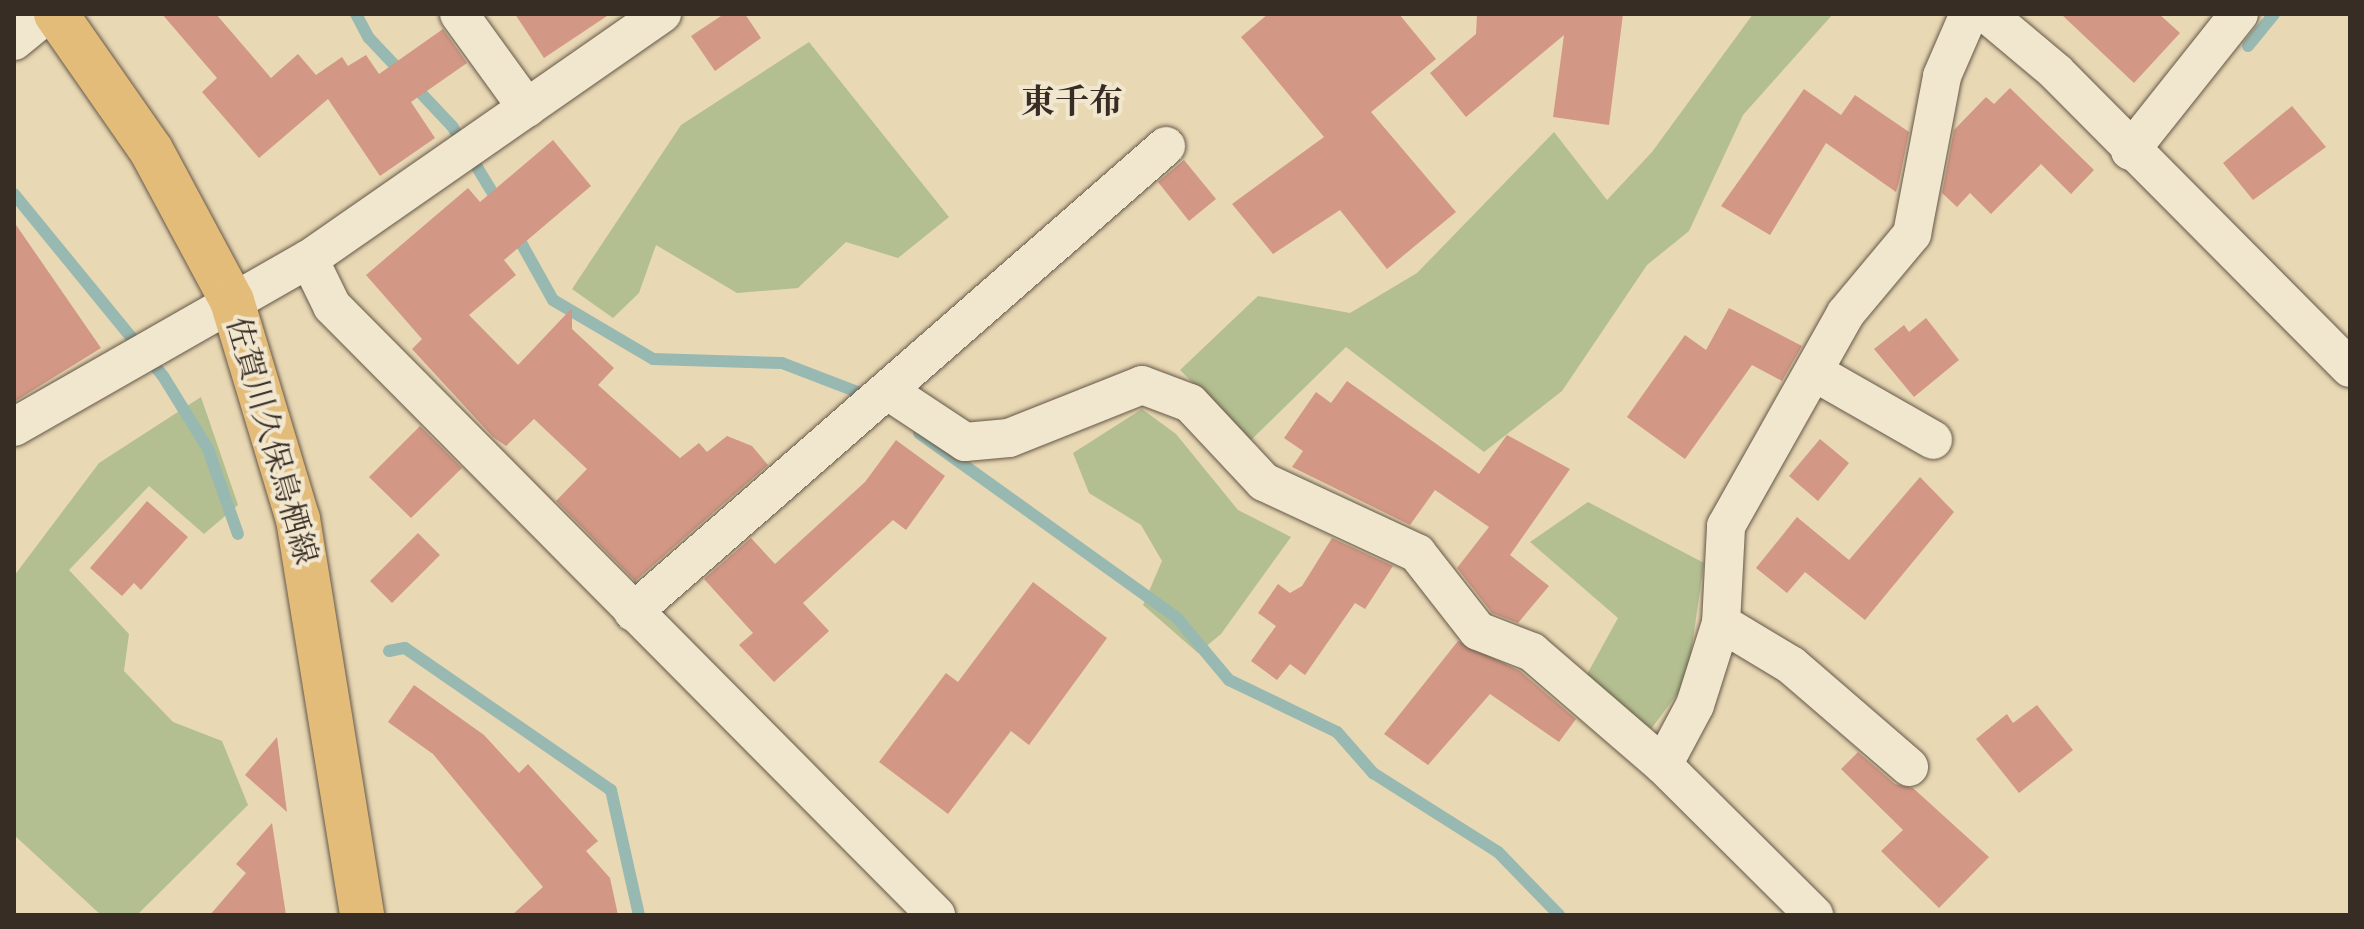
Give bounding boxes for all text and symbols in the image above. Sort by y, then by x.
district label: 東千布 [1021,84,1123,124]
street label: 佐賀川久保鳥栖線 [217,313,325,569]

